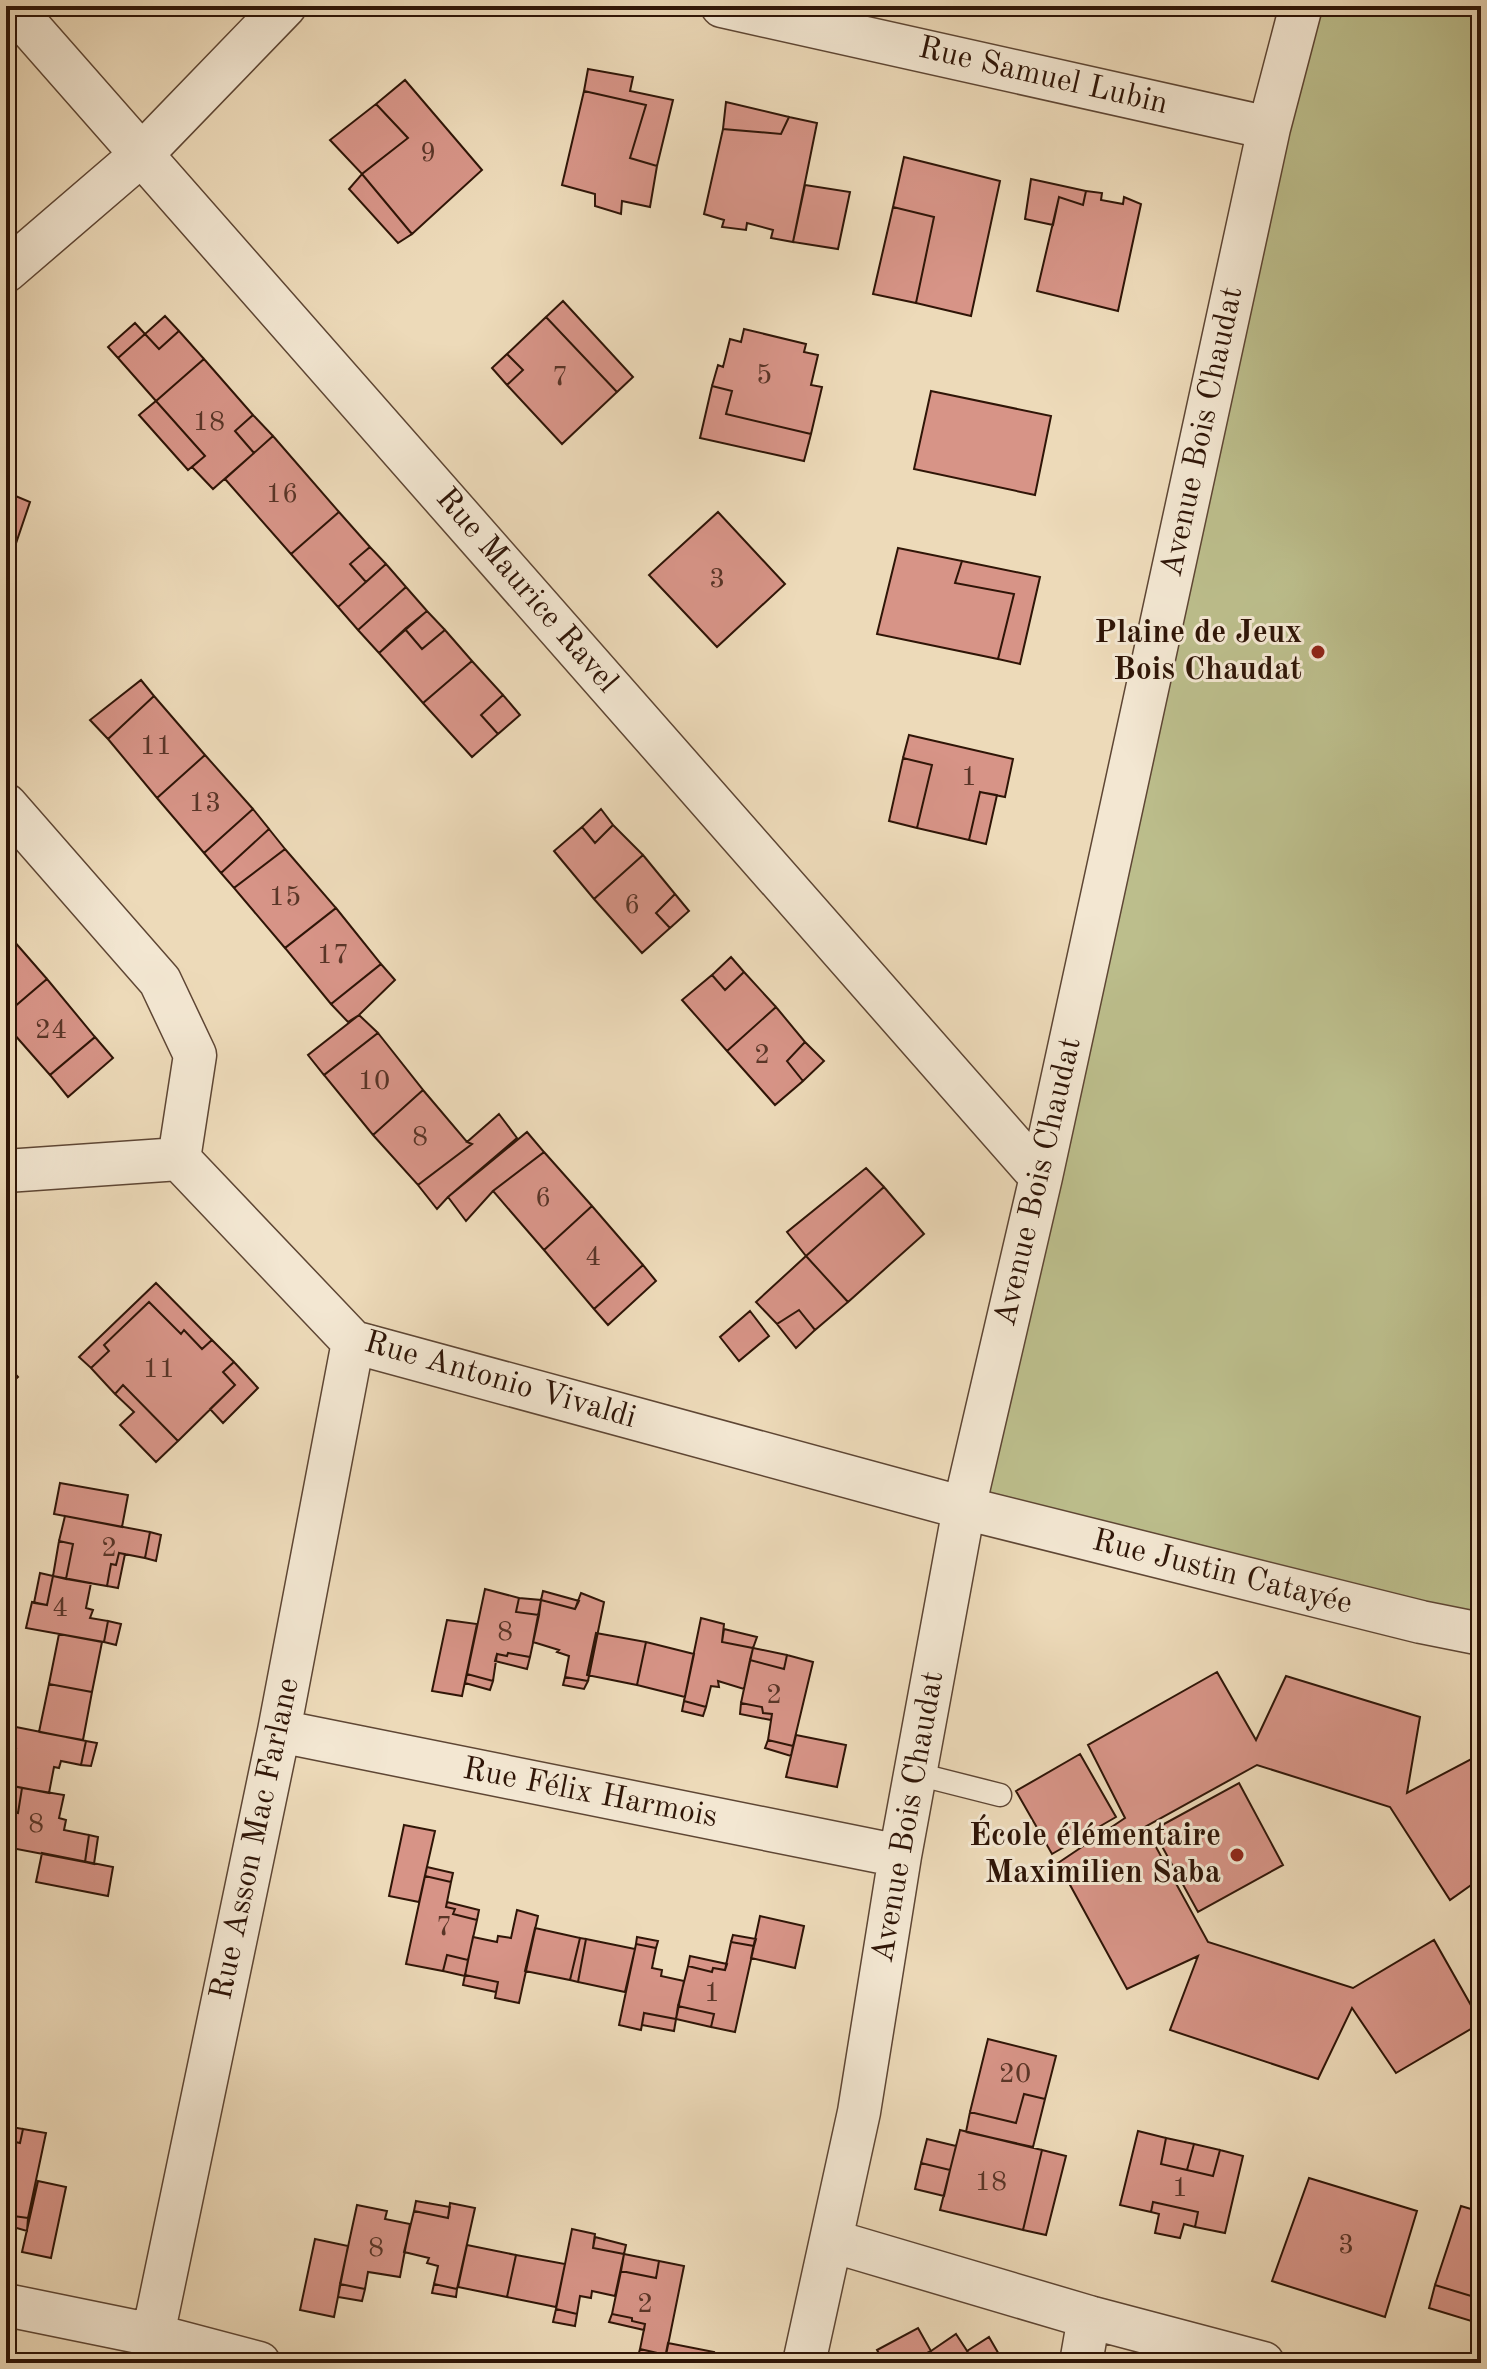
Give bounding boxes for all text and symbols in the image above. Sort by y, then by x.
street label: Rue Samuel Lubin [915,33,1171,121]
house number: 9 [420,140,436,168]
street label: Avenue Bois Chaudat [1157,284,1249,580]
house number: 5 [756,362,772,390]
house number: 7 [552,364,568,392]
house number: 18 [193,409,225,437]
house number: 16 [266,481,298,509]
street label: Rue Maurice Ravel [429,483,623,699]
house number: 3 [709,566,725,594]
place label: Plaine de Jeux Bois Chaudat [1094,618,1302,687]
marker: Plaine de Jeux Bois Chaudat [1309,643,1327,661]
house number: 11 [140,733,172,761]
house number: 1 [961,764,977,792]
house number: 13 [189,790,221,818]
house number: 15 [269,884,301,912]
house number: 6 [624,892,640,920]
house number: 17 [317,942,349,970]
house number: 24 [35,1017,67,1045]
street label: Avenue Bois Chaudat [990,1034,1088,1330]
house number: 2 [754,1042,770,1070]
house number: 10 [358,1068,390,1096]
house number: 8 [412,1124,428,1152]
house number: 6 [535,1185,551,1213]
house number: 4 [585,1244,601,1272]
street label: Rue Antonio Vivaldi [361,1327,639,1435]
house number: 11 [143,1356,175,1384]
street label: Rue Justin Catayée [1089,1525,1355,1621]
house number: 2 [101,1535,117,1563]
house number: 4 [52,1595,68,1623]
house number: 8 [497,1619,513,1647]
street label: Avenue Bois Chaudat [868,1669,950,1965]
street label: Rue Asson Mac Farlane [206,1675,306,2003]
house number: 2 [766,1682,782,1710]
street label: Rue Félix Harmois [460,1754,720,1834]
house number: 8 [28,1811,44,1839]
place label: École élémentaire Maximilien Saba [969,1814,1221,1890]
marker: École élémentaire Maximilien Saba [1228,1846,1246,1864]
house number: 7 [436,1914,452,1942]
house number: 1 [704,1980,720,2008]
house number: 20 [999,2061,1031,2089]
house number: 18 [975,2169,1007,2197]
house number: 1 [1172,2175,1188,2203]
house number: 3 [1338,2232,1354,2260]
house number: 8 [368,2235,384,2263]
house number: 2 [637,2291,653,2319]

